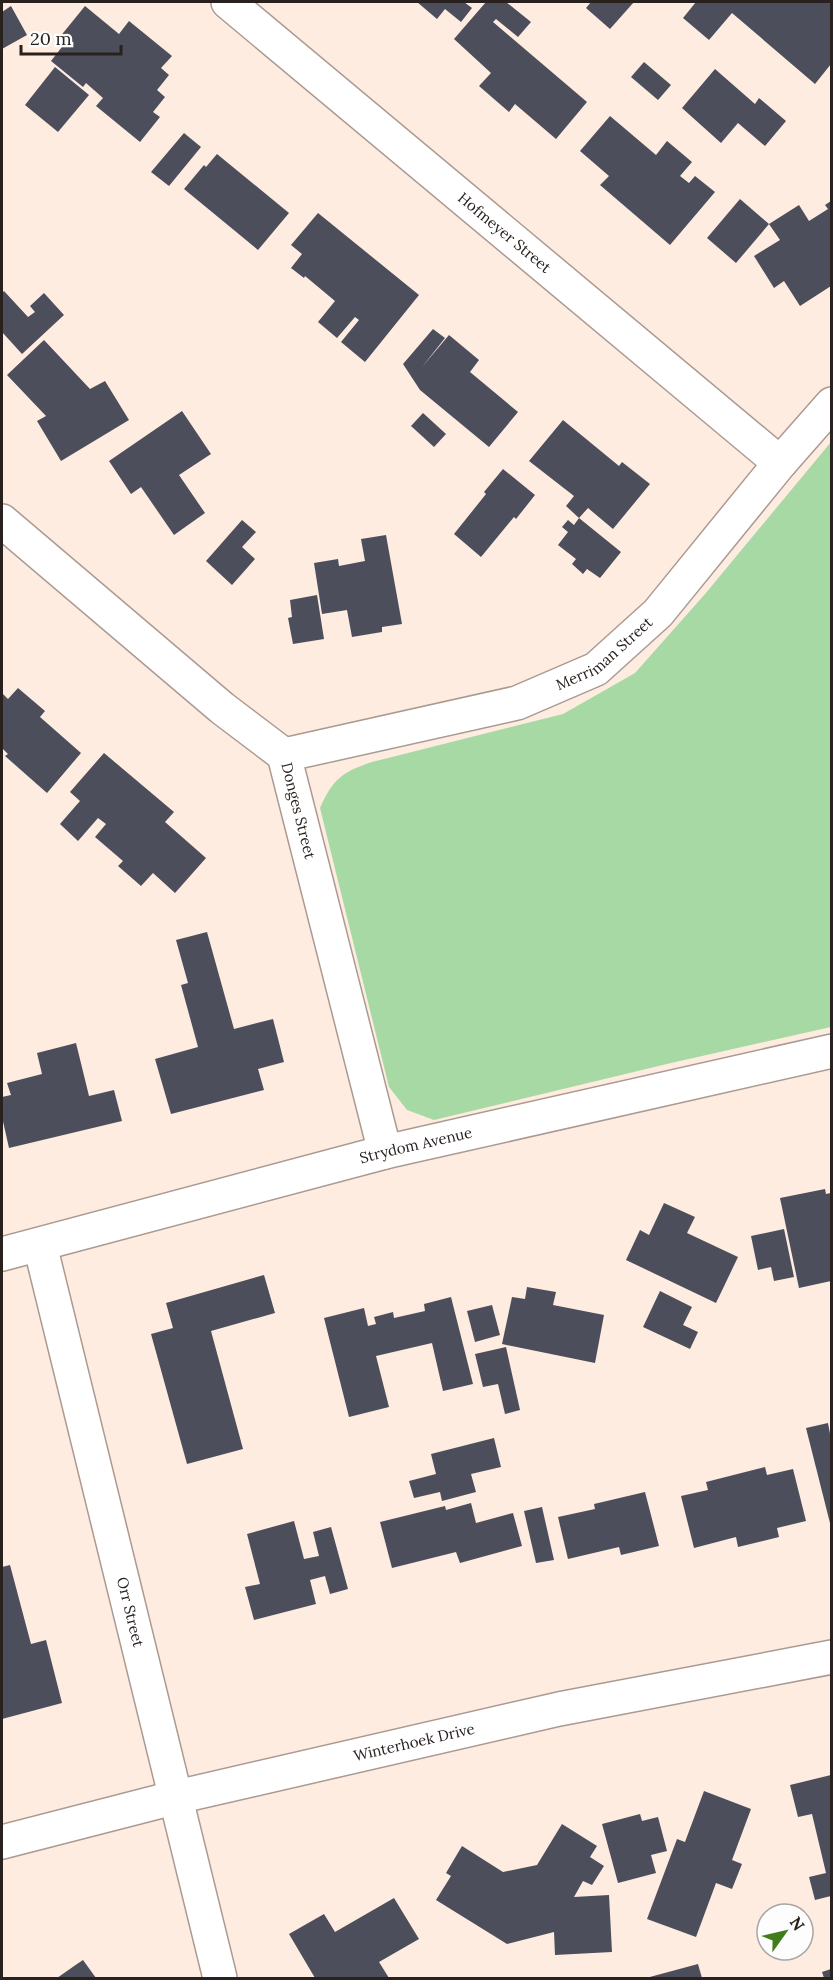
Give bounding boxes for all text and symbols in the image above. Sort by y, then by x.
scale bar [21,18,122,56]
text: 20 m [30,27,72,50]
street label: Hofmeyer Street [454,188,555,277]
street label: Merriman Street [553,612,656,694]
street label: Donges Street [277,760,320,861]
street label: Strydom Avenue [357,1123,474,1167]
street label: Orr Street [113,1575,148,1649]
street label: Winterhoek Drive [352,1719,476,1765]
north arrow [755,1902,815,1962]
text: N [786,1913,809,1934]

